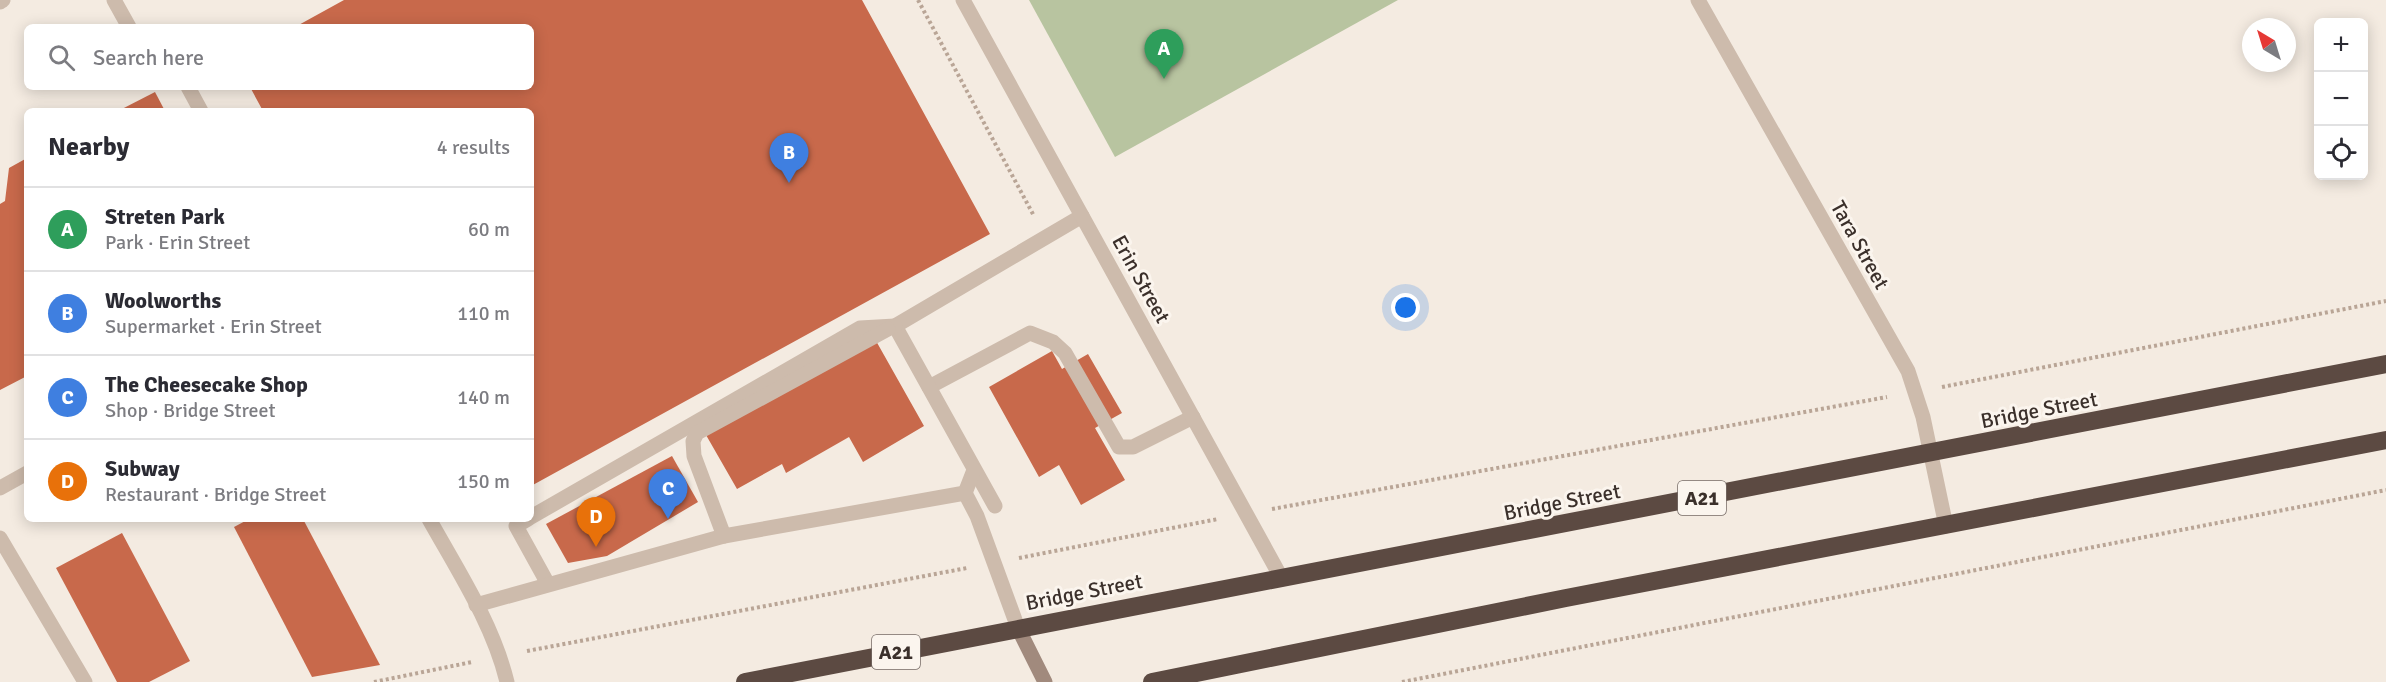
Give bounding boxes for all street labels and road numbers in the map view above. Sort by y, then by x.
street label: Tara Street [1825,196,1895,294]
street label: Erin Street [1106,231,1176,327]
street label: Bridge Street [1978,386,2100,434]
street label: Bridge Street [1501,478,1623,526]
road number: A21 [1678,481,1726,515]
street label: Bridge Street [1023,568,1145,616]
road number: A21 [872,635,920,669]

